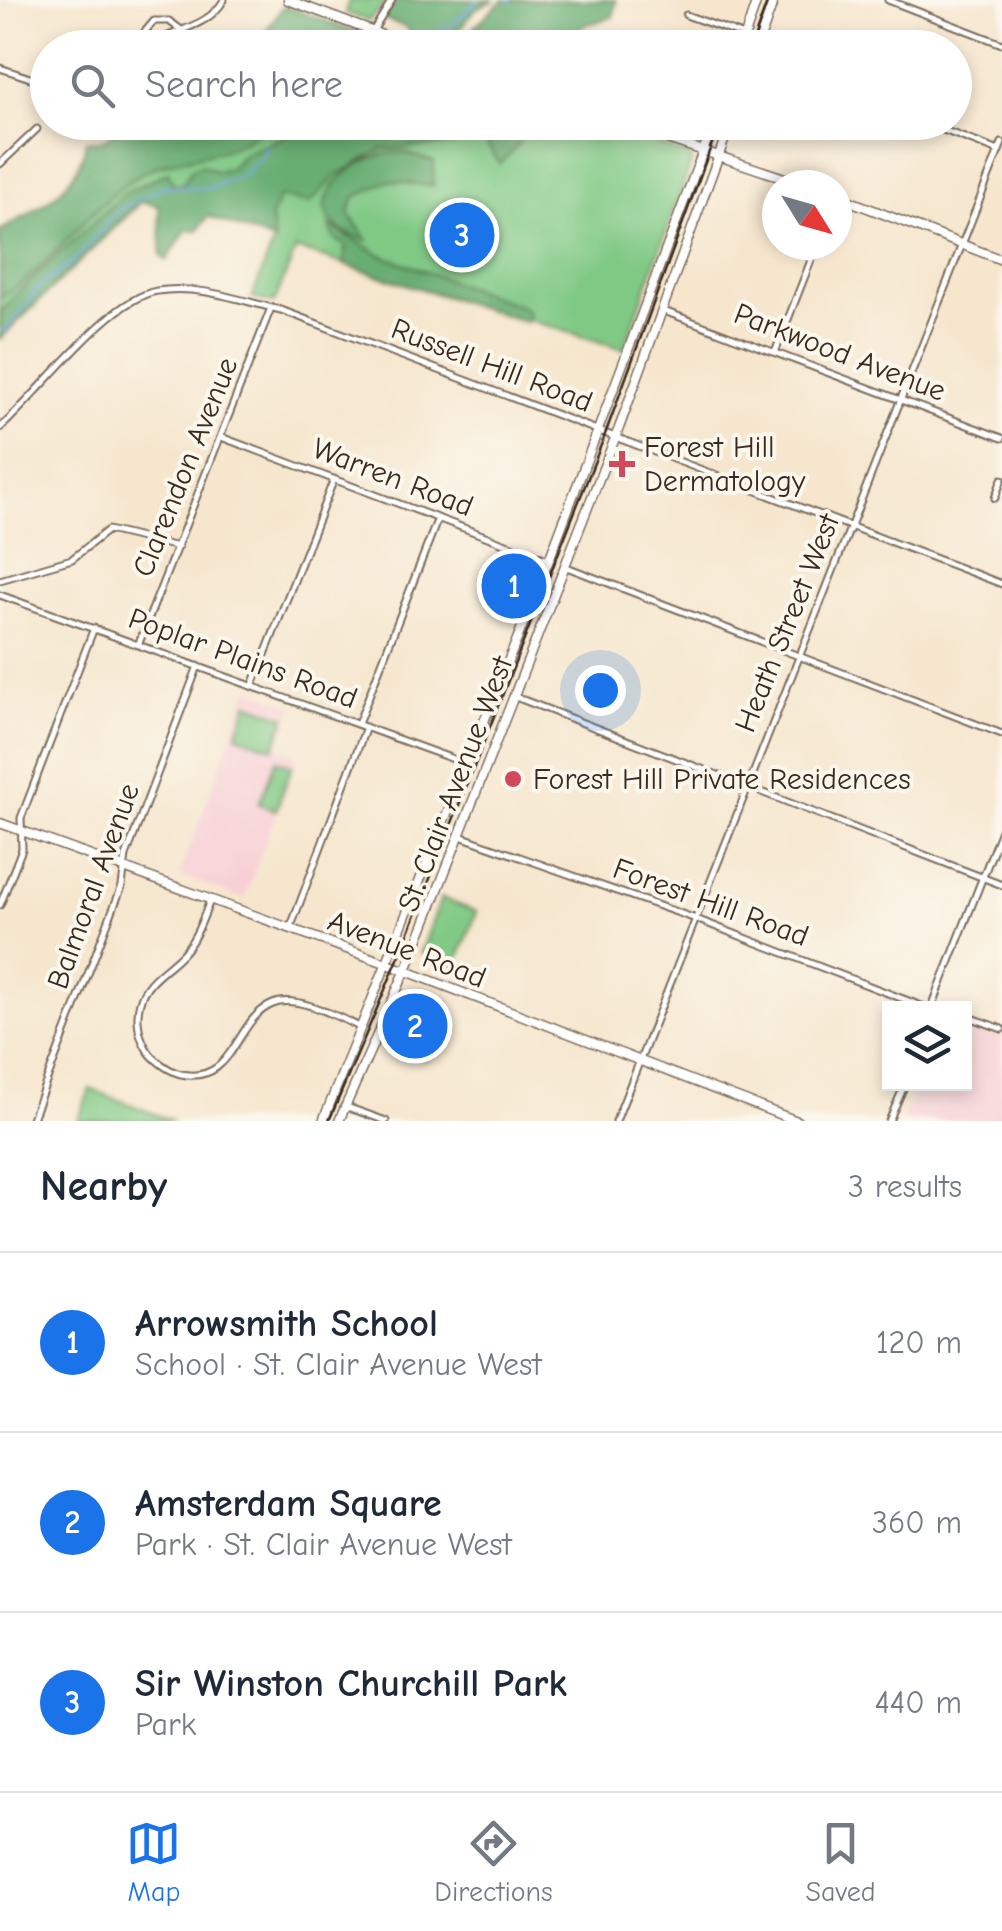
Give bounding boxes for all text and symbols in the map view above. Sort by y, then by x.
search box [30,30,972,140]
icon: search [65,58,120,113]
text: Search here [145,63,343,107]
north arrow [762,170,852,260]
pin: 3 [430,198,494,272]
street label: Parkwood Avenue [729,296,951,409]
street label: Russell Hill Road [386,311,597,420]
street label: Clarendon Avenue [126,353,245,582]
place label: Forest Hill Dermatology [644,430,806,499]
street label: Warren Road [308,431,478,524]
marker: Forest Hill Dermatology [609,451,635,477]
street label: Heath Street West [728,508,848,737]
pin: 1 [482,548,546,624]
street label: Poplar Plains Road [124,601,362,716]
street label: St. Clair Avenue West [391,650,521,917]
your location [575,665,626,716]
place label: Forest Hill Private Residences [533,762,911,797]
marker: Forest Hill Private Residences [502,768,524,790]
street label: Balmoral Avenue [40,779,147,994]
street label: Forest Hill Road [608,851,813,954]
street label: Avenue Road [323,903,491,996]
pin: 2 [382,988,448,1064]
map controls [882,1001,972,1091]
button: layers [882,1001,972,1091]
text: Nearby [40,1162,167,1211]
text: 3 results [848,1168,962,1205]
text: Arrowsmith School [135,1302,438,1346]
text: 1 [66,1324,79,1361]
text: 120 m [876,1324,962,1361]
text: School · St. Clair Avenue West [135,1346,542,1383]
text: Amsterdam Square [135,1482,442,1526]
text: 2 [65,1504,80,1541]
text: 360 m [872,1504,962,1541]
text: Park · St. Clair Avenue West [135,1526,512,1563]
text: Sir Winston Churchill Park [135,1662,567,1706]
text: 3 [65,1684,80,1721]
text: 440 m [874,1684,962,1721]
text: Park [135,1706,196,1743]
tab: Map [126,1816,181,1908]
tab: Directions [434,1816,553,1908]
tab: Saved [806,1816,876,1908]

